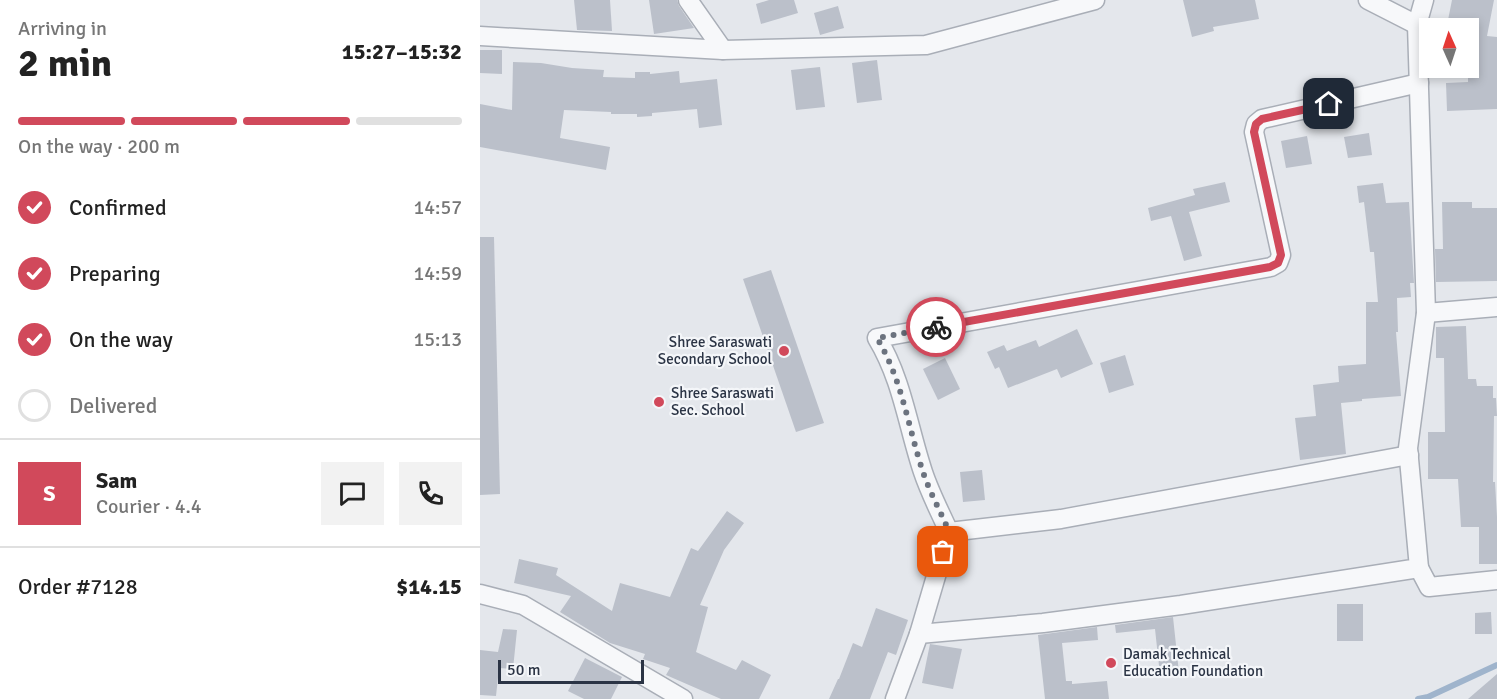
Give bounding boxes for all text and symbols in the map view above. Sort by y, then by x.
text: Arriving in [18,16,107,41]
north arrow [1419,18,1479,78]
map controls [1419,18,1479,78]
text: 15:27–15:32 [342,38,462,65]
text: 2 min [18,39,112,87]
pin [1303,78,1354,129]
icon: home [1312,87,1345,120]
text: On the way · 200 m [18,134,180,159]
icon: check [18,191,51,224]
text: Confirmed [69,194,167,221]
text: 14:57 [413,195,462,220]
icon: check [18,257,51,290]
text: Preparing [69,260,161,287]
text: 14:59 [413,261,462,286]
courier [906,297,966,357]
icon: bike [920,311,953,344]
icon: check [18,323,51,356]
text: On the way [69,326,173,353]
text: 15:13 [413,327,462,352]
place label: Shree Saraswati Secondary School [658,333,772,368]
marker: Shree Saraswati Secondary School [777,344,791,358]
place label: Shree Saraswati Sec. School [671,384,774,419]
text: Delivered [69,392,157,419]
marker: Shree Saraswati Sec. School [652,395,666,409]
button: chat [321,462,384,525]
button: phone [399,462,462,525]
text: Sam [96,467,137,494]
text: S [43,480,56,507]
text: Courier · 4.4 [96,494,202,519]
pin [917,526,968,577]
icon: bag [926,535,959,568]
text: Order #7128 [18,573,138,600]
text: $14.15 [396,573,462,600]
place label: Damak Technical Education Foundation [1123,645,1263,680]
marker: Damak Technical Education Foundation [1104,656,1118,670]
scale bar [498,657,644,684]
text: 50 m [507,660,541,680]

